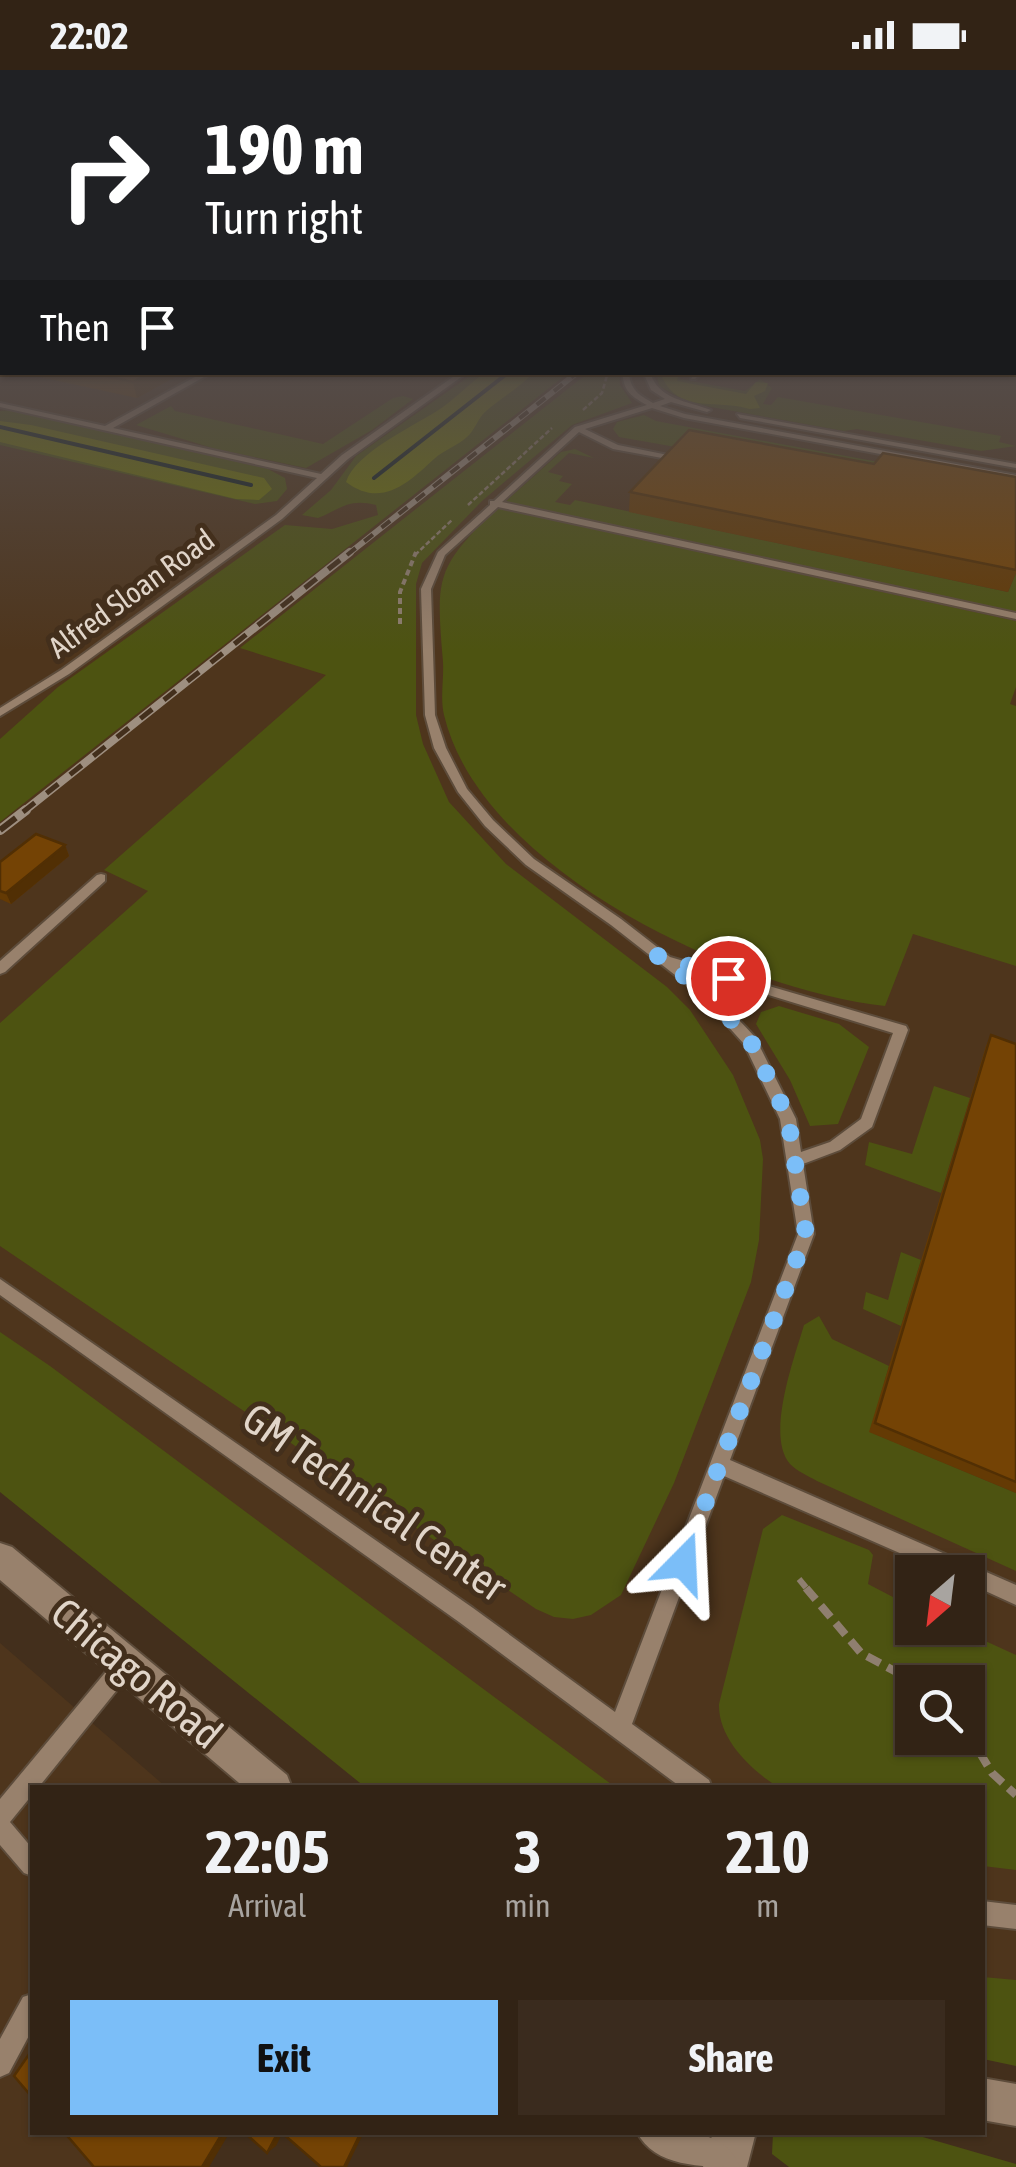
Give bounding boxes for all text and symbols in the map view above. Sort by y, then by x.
text: 22:02 [50,14,129,57]
text: 190 m [205,109,364,189]
icon: right [40,110,170,240]
text: Turn right [205,192,363,244]
icon: arrive [130,300,185,355]
text: Then [40,306,110,349]
street label: Alfred Sloan Road [42,522,220,664]
pin [686,936,771,1021]
icon: arrive [701,951,756,1006]
street label: GM Technical Center [234,1393,516,1611]
position arrow [631,1511,735,1615]
north arrow [895,1555,985,1645]
map controls [895,1555,985,1755]
street label: Chicago Road [42,1588,232,1758]
button: search [895,1665,985,1755]
text: 22:05 [205,1817,330,1886]
text: 3 [513,1817,542,1886]
text: 210 [725,1817,810,1886]
text: Arrival [228,1887,306,1924]
text: min [505,1887,550,1924]
text: m [756,1887,779,1924]
button: Exit [70,2000,498,2115]
button: Share [518,2000,945,2115]

